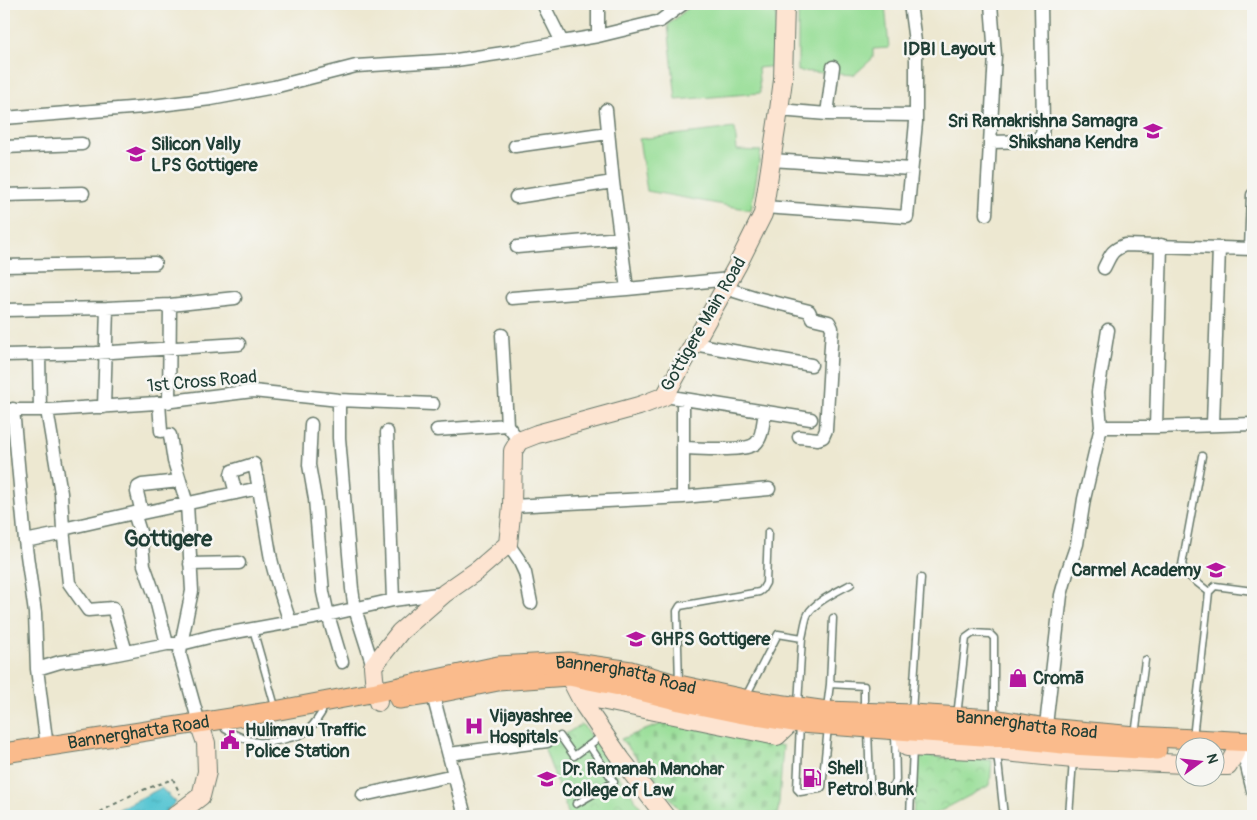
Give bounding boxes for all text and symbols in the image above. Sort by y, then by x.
district label: IDBI Layout [903,37,997,61]
place label: Sri Ramakrishna Samagra Shikshana Kendra [948,110,1139,154]
school or university icon: Sri Ramakrishna Samagra Shikshana Kendra [1142,120,1164,142]
place label: Silicon Vally LPS Gottigere [151,133,259,177]
school or university icon: Silicon Vally LPS Gottigere [125,143,147,165]
street label: Gottigere Main Road [656,253,751,396]
street label: 1st Cross Road [146,365,258,398]
district label: Gottigere [124,525,213,553]
place label: Carmel Academy [1071,559,1201,582]
school or university icon: Carmel Academy [1205,559,1227,581]
school or university icon: GHPS Gottigere [625,628,647,650]
place label: GHPS Gottigere [651,628,772,651]
street label: Bannerghatta Road [555,651,698,700]
shop icon: Cromā [1007,667,1029,689]
place label: Cromā [1033,667,1085,690]
place label: Vijayashree Hospitals [489,705,573,749]
street label: Bannerghatta Road [955,706,1099,745]
street label: Bannerghatta Road [66,710,211,755]
hospital icon: Vijayashree Hospitals [463,715,485,737]
place label: Hulimavu Traffic Police Station [245,719,366,763]
public building icon: Hulimavu Traffic Police Station [219,729,241,751]
north arrow [1174,738,1224,788]
text: N [1203,752,1222,766]
place label: Shell Petrol Bunk [827,757,914,801]
place label: Dr. Ramanah Manohar College of Law [562,758,725,802]
fuel station icon: Shell Petrol Bunk [801,767,823,789]
school or university icon: Dr. Ramanah Manohar College of Law [536,768,558,790]

